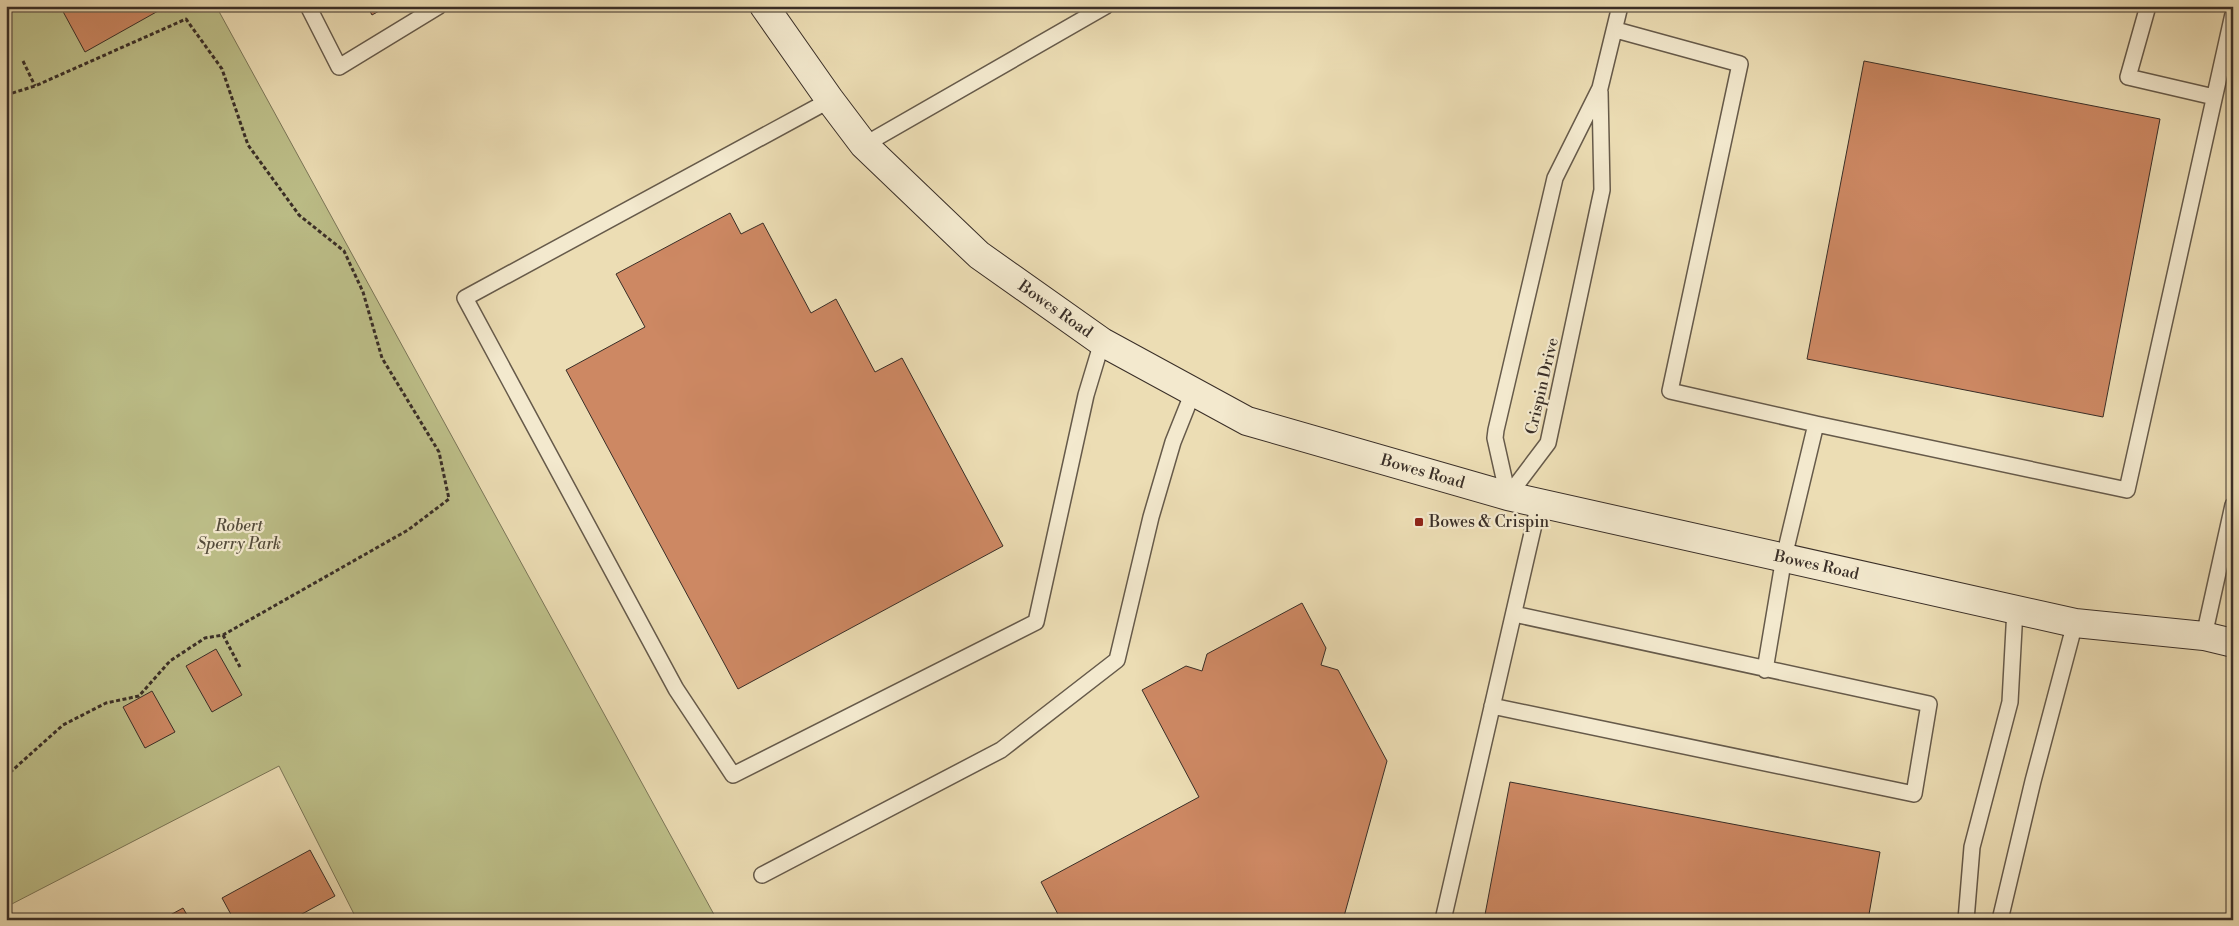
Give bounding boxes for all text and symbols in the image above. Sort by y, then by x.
street label: Bowes Road [1014,275,1096,342]
street label: Crispin Drive [1521,336,1563,436]
street label: Bowes Road [1377,450,1467,493]
place label: Bowes & Crispin [1428,512,1549,532]
park label: Robert Sperry Park [197,516,281,554]
marker: Bowes & Crispin [1413,516,1425,528]
street label: Bowes Road [1771,546,1861,584]

